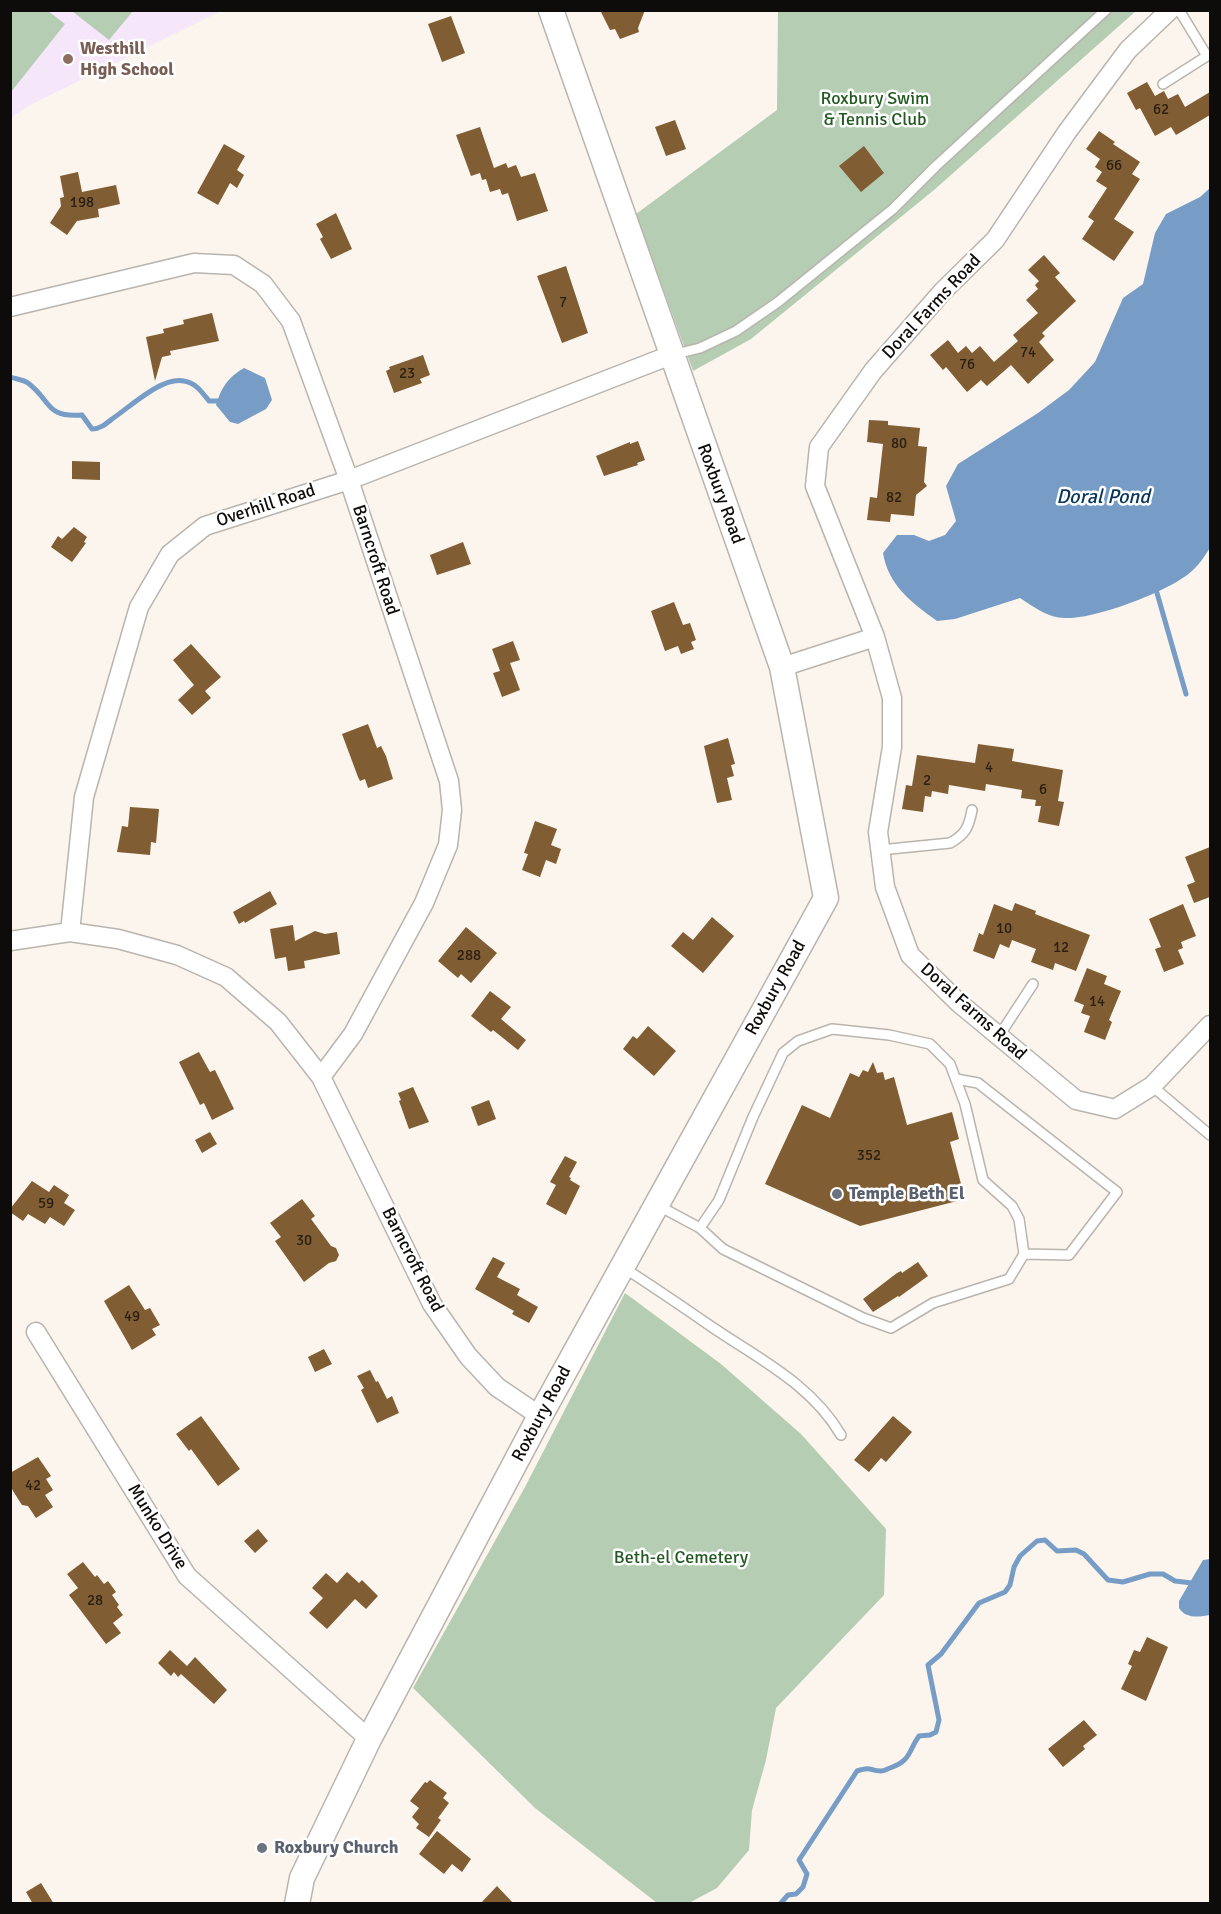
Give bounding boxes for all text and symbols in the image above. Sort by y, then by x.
place label: Westhill High School [80,38,174,80]
marker: Westhill High School [61,52,75,66]
park label: Roxbury Swim & Tennis Club [821,88,929,130]
house number: 62 [1153,101,1169,119]
house number: 66 [1106,157,1122,175]
house number: 198 [70,194,94,212]
street label: Doral Farms Road [878,250,986,364]
house number: 7 [559,294,567,312]
house number: 74 [1020,344,1036,362]
house number: 76 [959,356,975,374]
house number: 23 [399,365,415,383]
house number: 80 [891,435,907,453]
street label: Roxbury Road [692,441,748,547]
street label: Overhill Road [214,480,318,532]
water label: Doral Pond [1056,486,1150,510]
house number: 82 [886,489,902,507]
street label: Barncroft Road [347,502,403,618]
house number: 4 [985,759,993,777]
house number: 2 [923,772,931,790]
house number: 6 [1039,781,1047,799]
house number: 10 [996,920,1012,938]
street label: Roxbury Road [741,937,811,1039]
house number: 12 [1053,939,1069,957]
house number: 288 [457,947,481,965]
street label: Doral Farms Road [916,959,1030,1065]
house number: 14 [1089,993,1105,1011]
house number: 352 [857,1147,881,1165]
place label: Temple Beth El [849,1183,965,1205]
marker: Temple Beth El [830,1187,844,1201]
house number: 59 [38,1195,54,1213]
street label: Barncroft Road [376,1204,448,1316]
house number: 30 [296,1232,312,1250]
house number: 49 [124,1308,140,1326]
street label: Roxbury Road [508,1362,576,1466]
house number: 42 [25,1477,41,1495]
street label: Munko Drive [122,1480,192,1574]
park label: Beth-el Cemetery [614,1547,748,1569]
house number: 28 [87,1592,103,1610]
place label: Roxbury Church [274,1837,399,1859]
marker: Roxbury Church [255,1841,269,1855]

